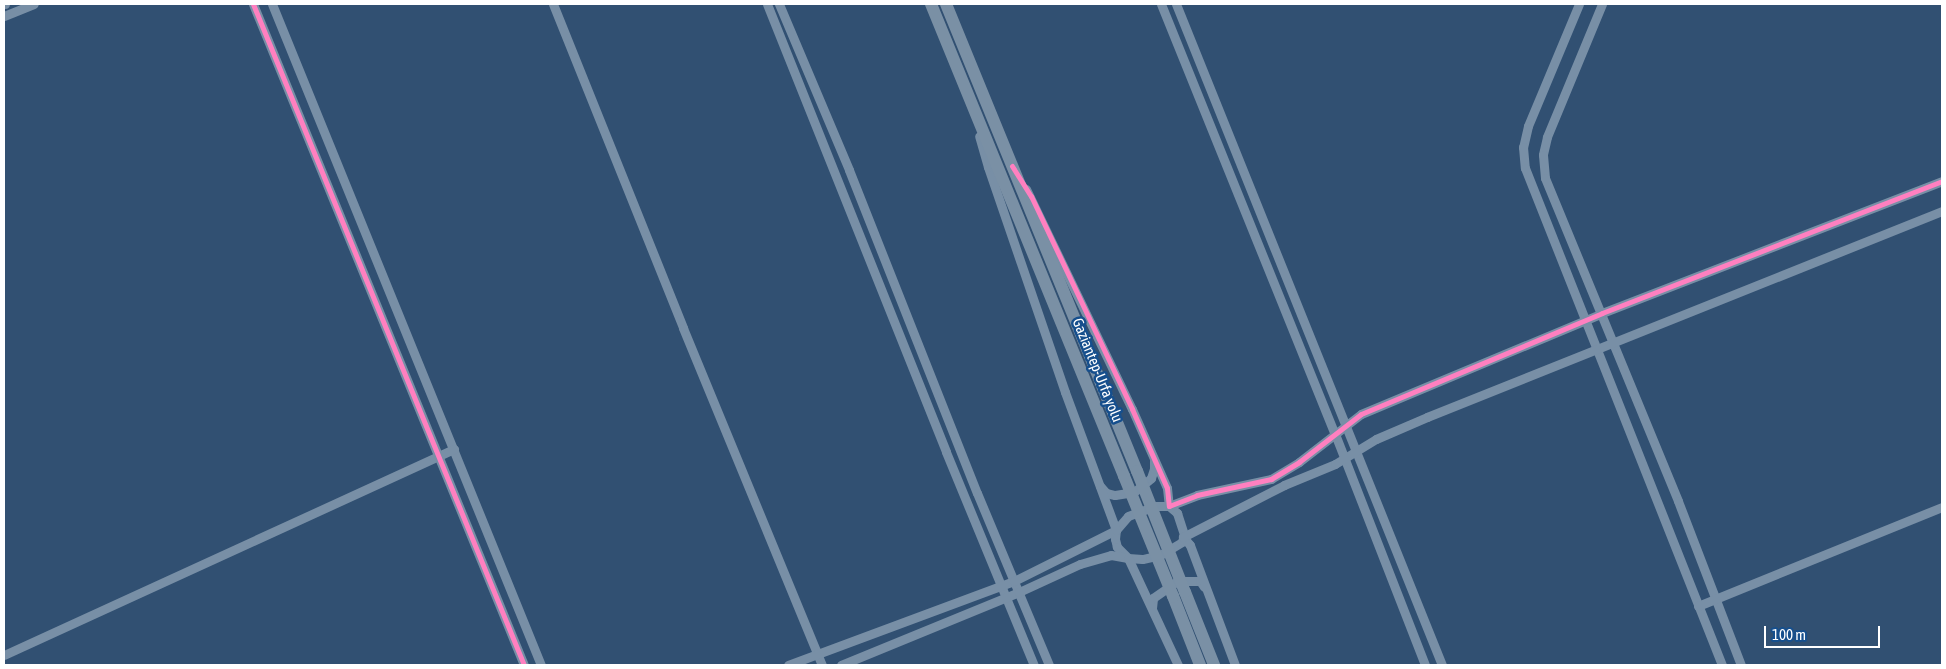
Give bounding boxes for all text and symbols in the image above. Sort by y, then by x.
street label: Gaziantep-Urfa yolu [1069,315,1127,425]
scale bar [1766,616,1882,648]
text: 100 m [1772,626,1806,643]

